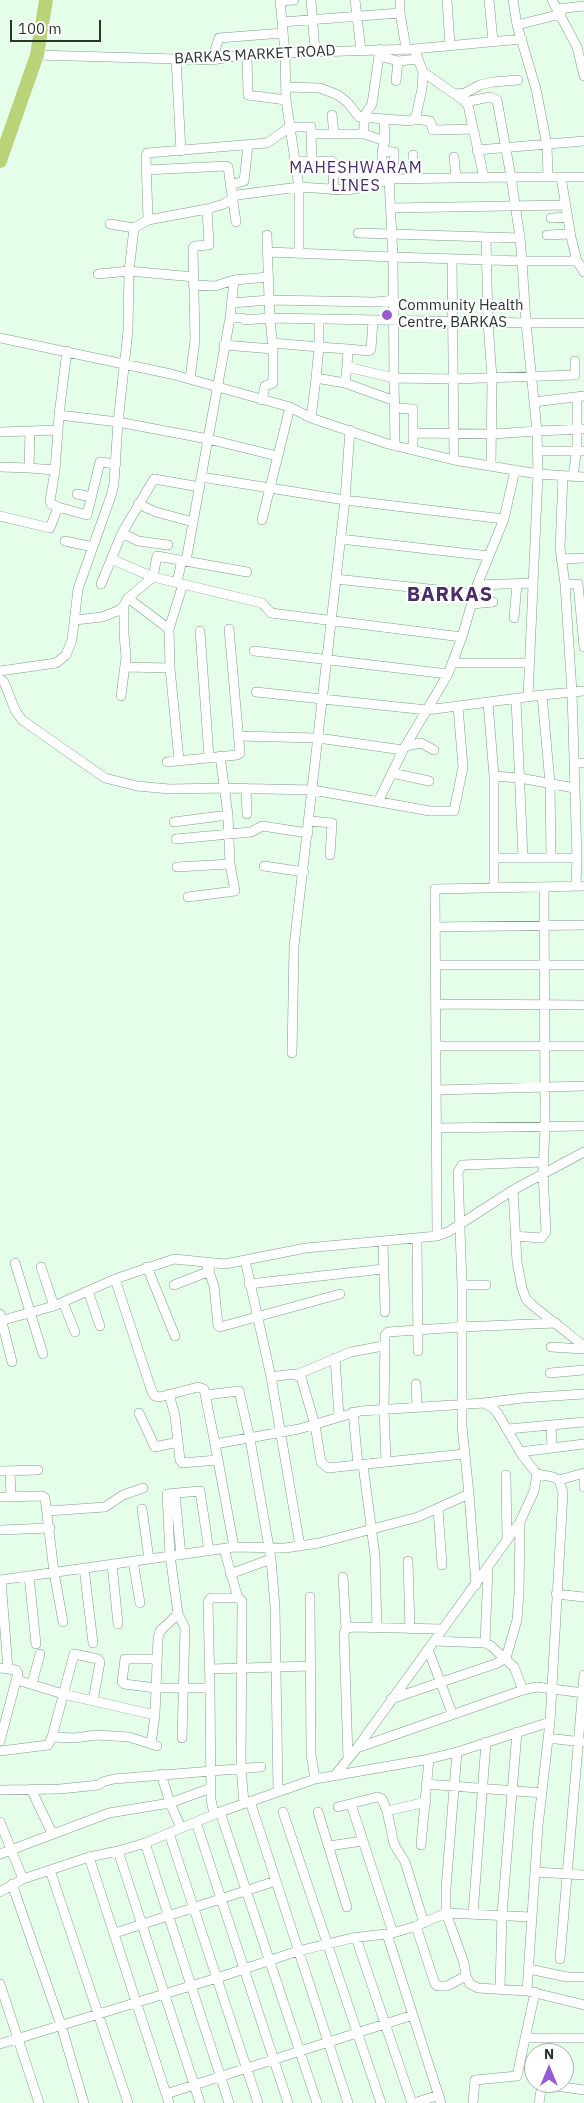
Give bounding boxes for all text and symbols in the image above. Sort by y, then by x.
scale bar [12,10,104,42]
text: 100 m [18,19,62,38]
street label: BARKAS MARKET ROAD [174,42,336,68]
district label: MAHESHWARAM LINES [288,158,424,196]
place label: Community Health Centre, BARKAS [398,297,524,332]
marker: Community Health Centre, BARKAS [380,308,394,322]
district label: BARKAS [406,583,494,607]
north arrow [524,2043,574,2093]
text: N [544,2045,554,2063]

